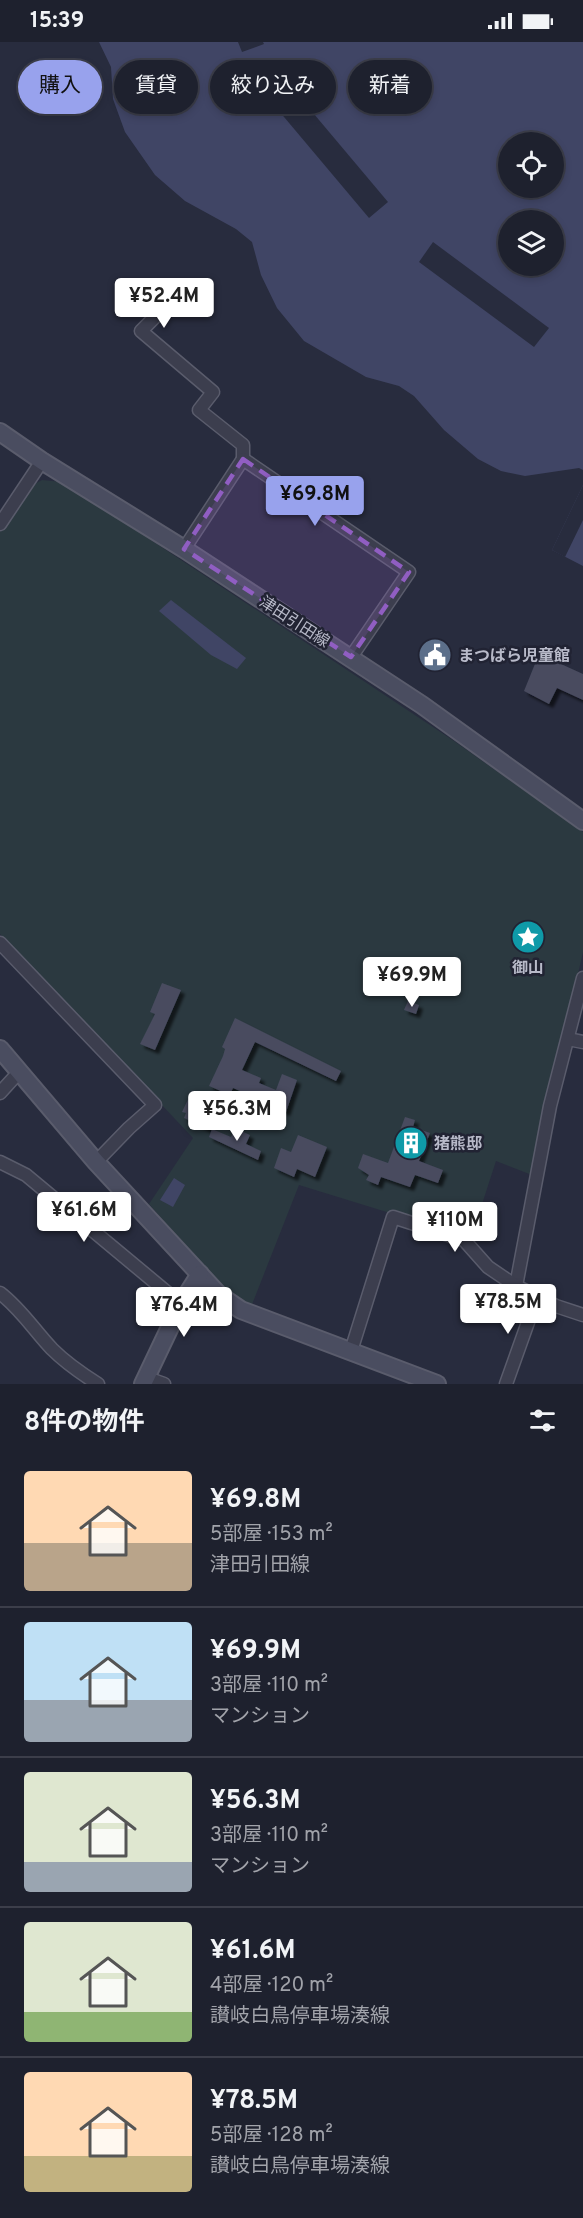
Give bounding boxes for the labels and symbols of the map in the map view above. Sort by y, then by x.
pin: ¥52.4M [115,278,213,329]
pin: ¥69.8M [266,476,364,527]
street label: 津田引田線 [255,593,333,653]
public building icon: まつばら児童館 [417,637,453,673]
place label: まつばら児童館 [458,647,570,667]
place icon: 御山 [510,919,546,955]
pin: ¥69.9M [363,957,461,1008]
place label: 御山 [512,959,544,979]
pin: ¥56.3M [188,1091,286,1142]
building icon: 猪熊邸 [393,1125,429,1161]
place label: 猪熊邸 [434,1134,482,1155]
pin: ¥61.6M [35,1192,133,1243]
pin: ¥110M [413,1202,497,1253]
pin: ¥78.5M [459,1284,557,1335]
pin: ¥76.4M [135,1287,233,1338]

